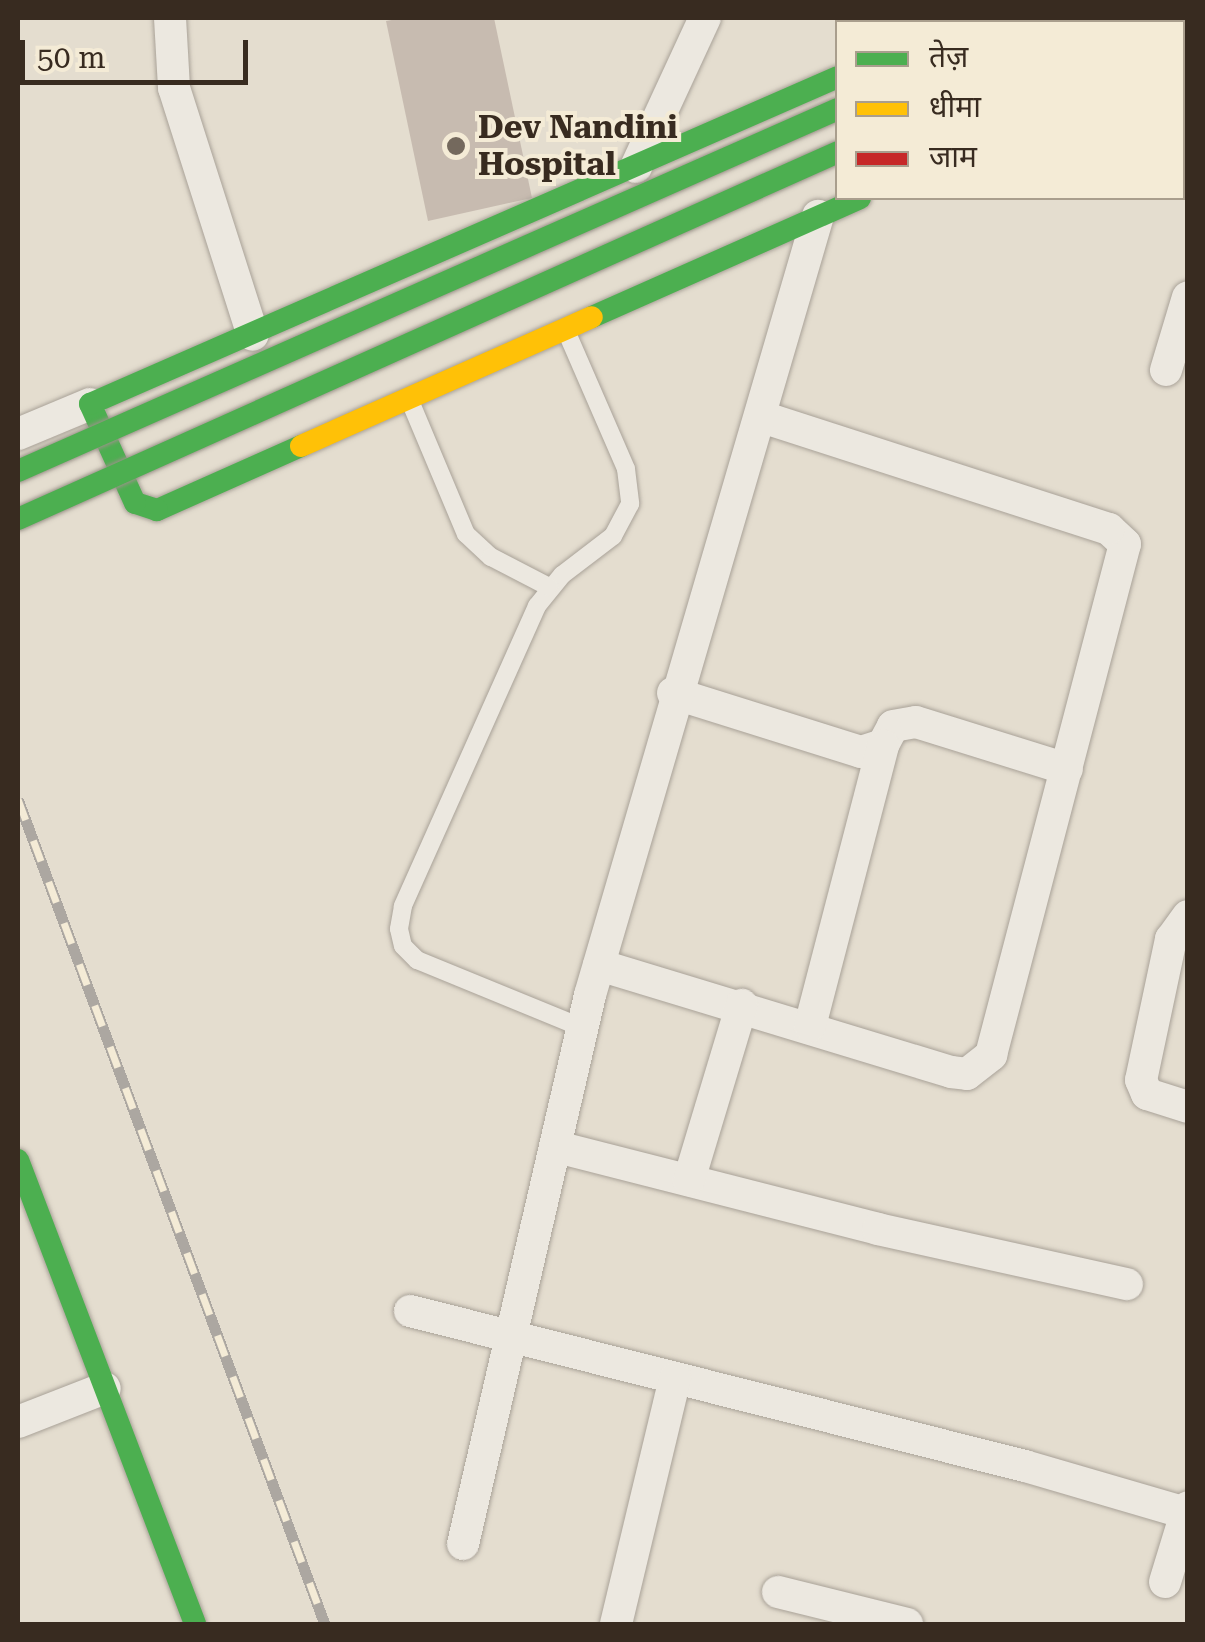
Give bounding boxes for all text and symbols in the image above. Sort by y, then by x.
scale bar [25,20,252,82]
legend [835,20,1185,200]
text: तेज़ [929,39,968,74]
text: 50 m [37,40,106,75]
text: धीमा [929,89,981,124]
place label: Dev Nandini Hospital [478,109,678,184]
marker: Dev Nandini Hospital [443,133,469,159]
text: जाम [929,139,977,174]

